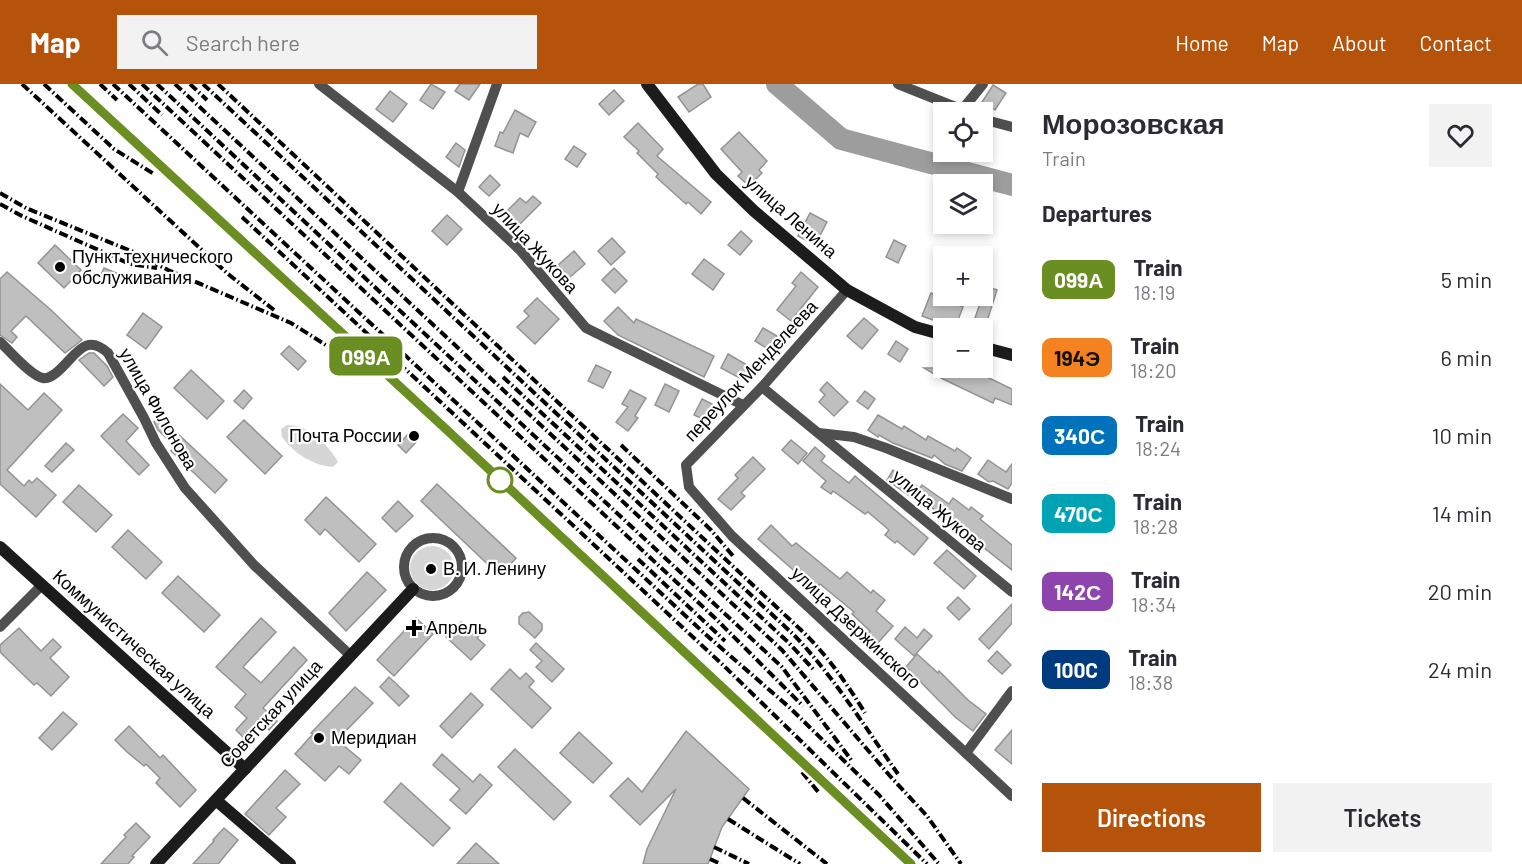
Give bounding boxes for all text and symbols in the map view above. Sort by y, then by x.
search box [117,15,537,69]
text: Map [30,25,81,59]
icon: search [138,26,171,59]
text: Search here [186,29,300,55]
text: Home [1175,30,1229,55]
text: Map [1262,30,1299,55]
text: About [1332,30,1387,55]
text: Contact [1420,30,1492,55]
map controls [933,102,993,378]
button: locate [933,102,993,162]
button: heart [1429,104,1492,167]
text: Морозовская [1042,106,1225,140]
text: Train [1042,146,1086,170]
street label: улица Ленина [741,170,843,263]
button: layers [933,174,993,234]
street label: улица Жукова [488,197,584,298]
text: Departures [1042,200,1152,226]
place label: Пункт технического обслуживания [72,245,233,288]
button: + [933,246,993,306]
text: Train [1133,254,1183,280]
marker: Пункт технического обслуживания [53,260,67,274]
text: 5 min [1441,266,1492,292]
text: 099А [1054,267,1103,292]
text: 18:19 [1133,280,1175,304]
street label: переулок Менделеева [679,294,822,446]
button: − [933,318,993,378]
text: Train [1130,332,1179,358]
line badge: 099А [324,336,408,376]
street label: улица Филонова [115,344,203,474]
text: 099А [341,344,391,369]
text: 6 min [1441,344,1492,370]
text: 194Э [1054,345,1100,370]
text: 18:20 [1130,358,1176,382]
text: Train [1135,410,1184,436]
text: 10 min [1432,422,1492,448]
text: 340С [1054,423,1105,448]
place label: Почта России [289,424,402,446]
marker: Почта России [407,429,421,443]
text: 18:24 [1135,436,1181,460]
street label: улица Жукова [888,465,992,557]
unlabelled marker [487,467,513,493]
text: Train [1133,488,1182,514]
text: 14 min [1432,500,1492,526]
text: 470С [1054,501,1103,526]
text: 18:28 [1133,514,1178,538]
place label: В. И. Ленину [443,557,546,579]
marker: В. И. Ленину [424,562,438,576]
street label: улица Дзержинского [787,562,926,693]
street label: Коммунистическая улица [49,564,221,723]
text: Train [1131,566,1180,592]
text: 20 min [1428,578,1492,604]
text: 142С [1054,579,1101,604]
text: 18:34 [1131,592,1177,616]
place label: Апрель [426,616,487,638]
marker: Апрель [407,621,421,635]
text: Train [1128,644,1177,670]
street label: Советская улица [215,654,327,772]
text: 24 min [1428,656,1492,682]
text: 100C [1054,657,1098,682]
text: 18:38 [1128,670,1173,694]
place label: Меридиан [331,726,417,748]
marker: Меридиан [312,731,326,745]
button: Directions [1042,783,1261,852]
button: Tickets [1273,783,1492,852]

